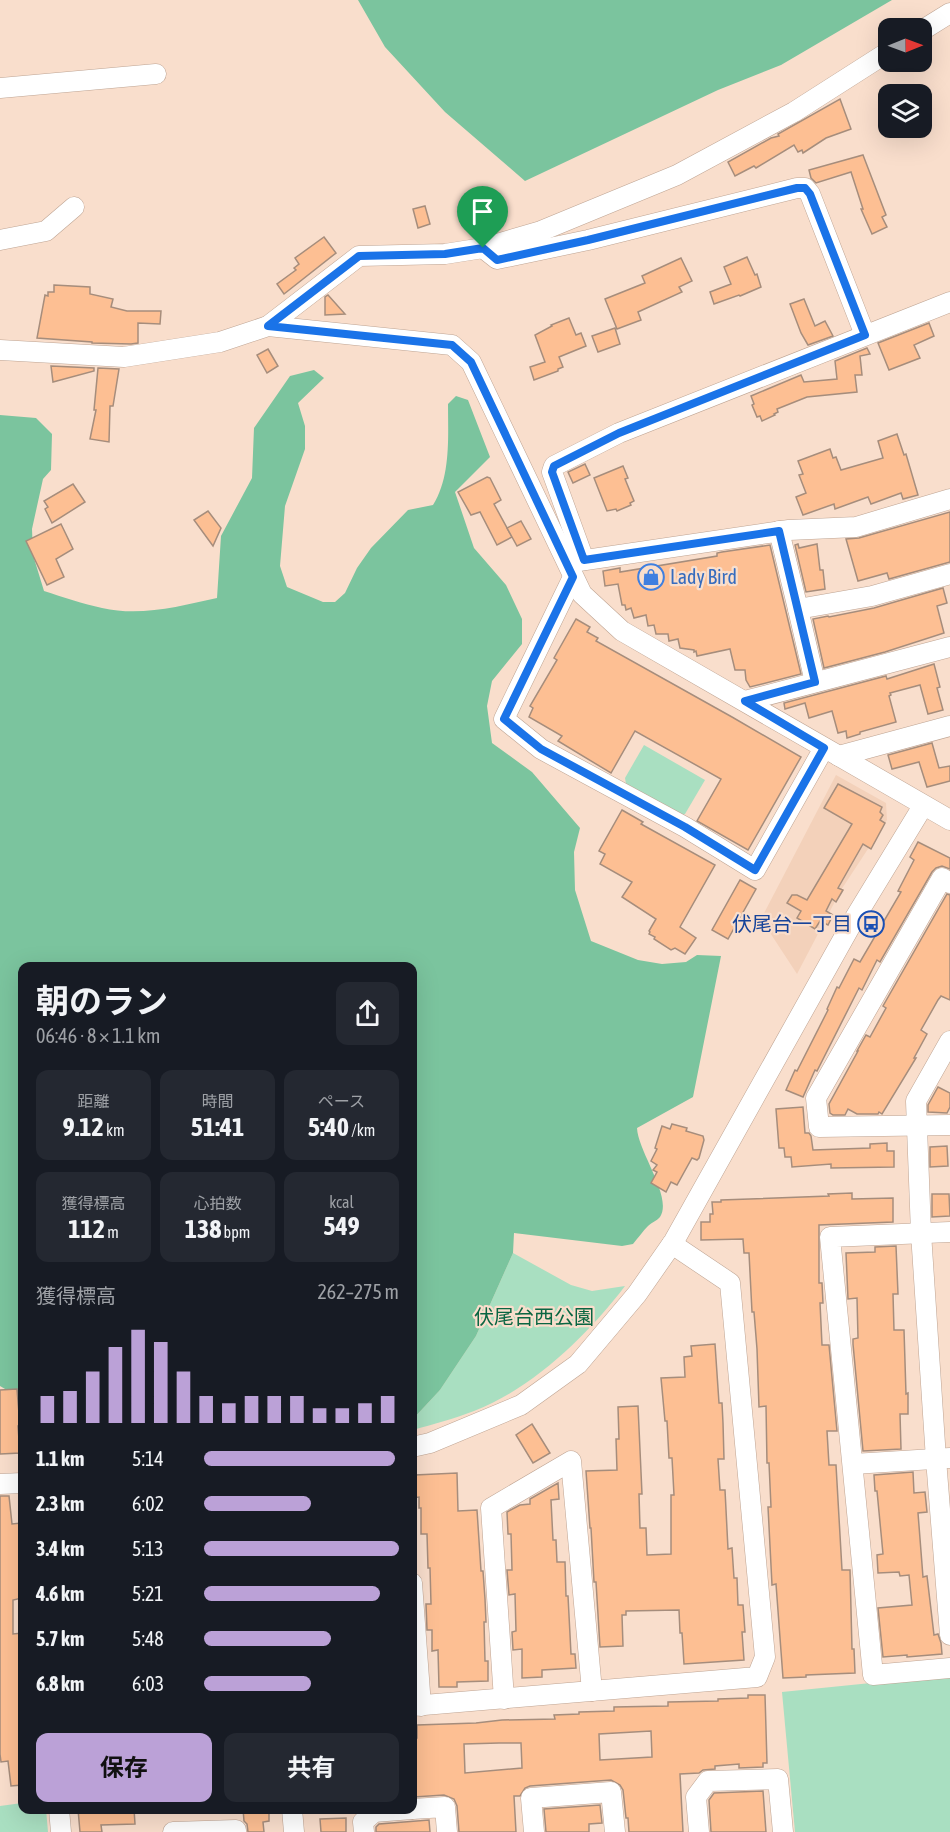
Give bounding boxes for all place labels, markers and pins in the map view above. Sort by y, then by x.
pin [457,186,508,248]
shop icon: Lady Bird [636,562,666,592]
place label: Lady Bird [670,565,737,588]
bus stop icon: 伏尾台一丁目 [856,909,886,939]
place label: 伏尾台一丁目 [732,912,852,935]

